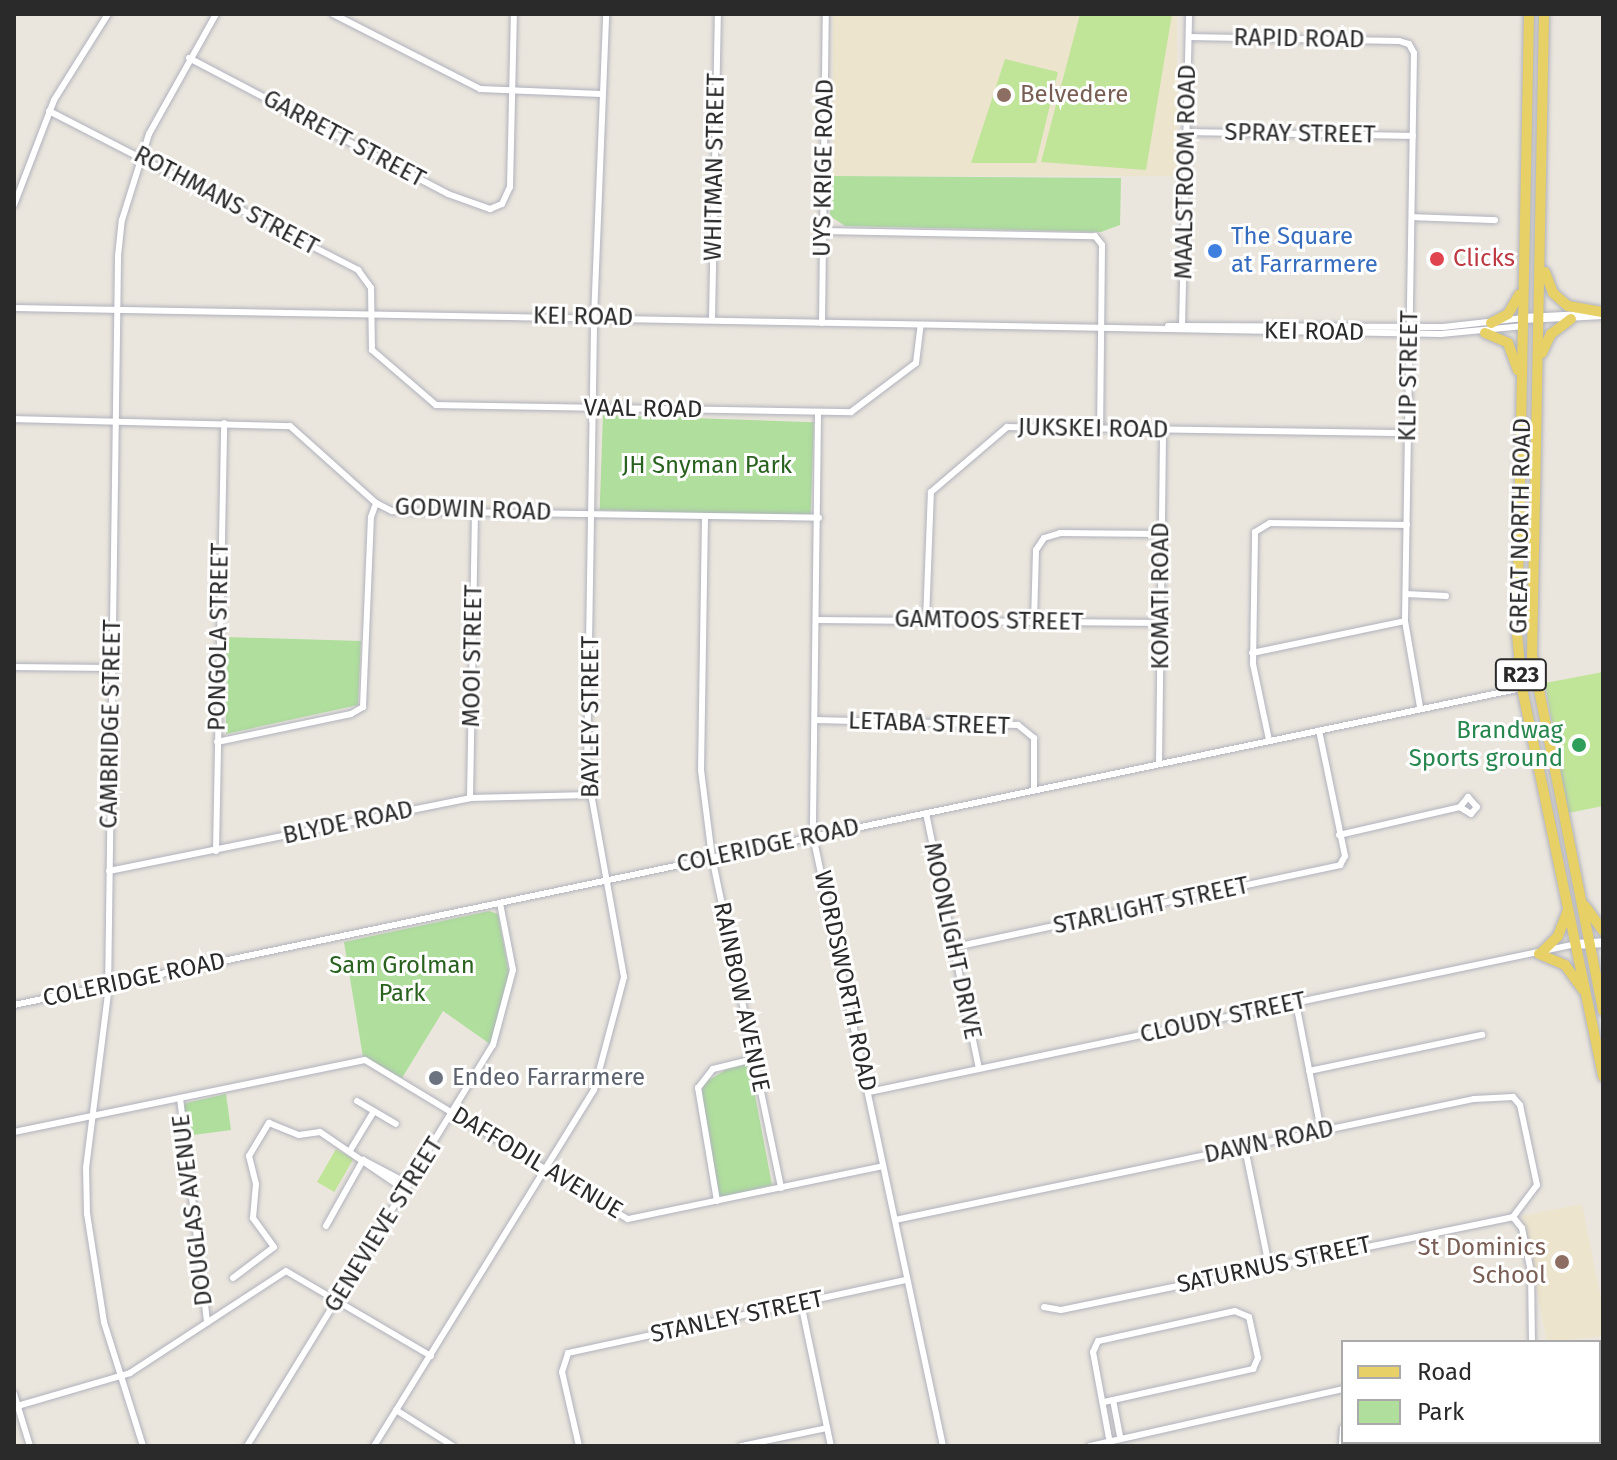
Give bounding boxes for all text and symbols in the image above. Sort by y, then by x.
street label: RAPID ROAD [1233,23,1365,55]
street label: MAALSTROOM ROAD [1170,64,1202,280]
street label: WHITMAN STREET [699,73,731,261]
street label: UYS KRIGE ROAD [808,79,840,257]
place label: Belvedere [1020,81,1128,109]
street label: GARRETT STREET [258,84,430,194]
marker: Belvedere [995,86,1013,104]
street label: SPRAY STREET [1224,118,1376,150]
street label: ROTHMANS STREET [129,140,323,262]
place label: The Square at Farrarmere [1231,223,1378,279]
marker: The Square at Farrarmere [1206,242,1224,260]
place label: Clicks [1453,245,1515,273]
marker: Clicks [1428,250,1446,268]
street label: KEI ROAD [533,302,633,332]
street label: KLIP STREET [1393,310,1425,442]
street label: KEI ROAD [1264,317,1364,347]
street label: VAAL ROAD [583,394,703,424]
street label: JUKSKEI ROAD [1018,413,1168,445]
street label: GREAT NORTH ROAD [1505,418,1537,634]
park label: JH Snyman Park [622,452,792,480]
street label: GODWIN ROAD [394,493,552,527]
street label: KOMATI ROAD [1147,522,1175,670]
street label: PONGOLA STREET [203,543,235,731]
street label: MOOI STREET [457,584,489,728]
street label: GAMTOOS STREET [894,605,1084,637]
street label: CAMBRIDGE STREET [95,619,127,829]
street label: BAYLEY STREET [577,636,605,798]
road number: R23 [1493,657,1549,693]
street label: LETABA STREET [848,707,1010,741]
place label: Brandwag Sports ground [1409,717,1563,773]
marker: Brandwag Sports ground [1570,736,1588,754]
street label: BLYDE ROAD [280,795,416,851]
street label: COLERIDGE ROAD [674,813,862,879]
street label: MOONLIGHT DRIVE [917,840,987,1042]
street label: WORDSWORTH ROAD [808,868,882,1094]
street label: STARLIGHT STREET [1051,871,1251,941]
street label: RAINBOW AVENUE [707,899,775,1095]
street label: COLERIDGE ROAD [40,947,228,1013]
park label: Sam Grolman Park [329,952,475,1008]
street label: CLOUDY STREET [1138,986,1308,1050]
place label: Endeo Farrarmere [452,1064,645,1092]
marker: Endeo Farrarmere [427,1069,445,1087]
street label: DAFFODIL AVENUE [446,1101,628,1225]
street label: DOUGLAS AVENUE [167,1112,219,1308]
street label: DAWN ROAD [1202,1114,1336,1170]
street label: GENEVIEVE STREET [319,1132,449,1318]
street label: SATURNUS STREET [1174,1230,1374,1300]
place label: St Dominics School [1418,1234,1546,1290]
marker: St Dominics School [1553,1253,1571,1271]
street label: STANLEY STREET [648,1285,826,1349]
legend [1341,1340,1601,1444]
text: Road [1417,1358,1472,1386]
text: Park [1417,1398,1464,1426]

